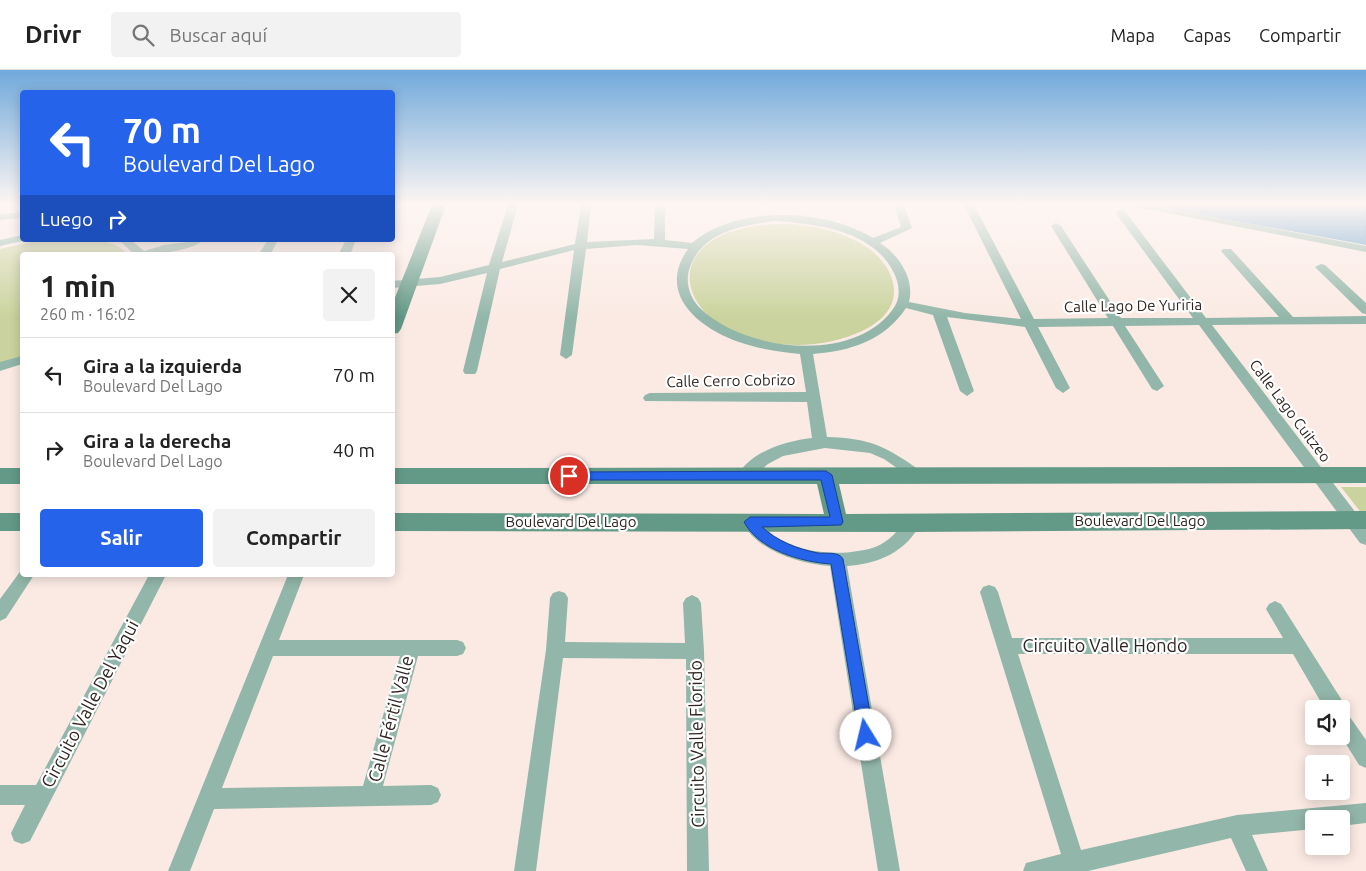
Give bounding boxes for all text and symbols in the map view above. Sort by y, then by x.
search box [111,12,461,57]
text: Drivr [25,21,81,48]
icon: search [129,21,157,49]
text: Buscar aquí [169,24,267,46]
text: Mapa [1110,25,1155,45]
text: Capas [1183,25,1231,45]
text: Compartir [1259,25,1341,45]
icon: left [40,110,105,175]
text: 70 m [123,110,201,150]
text: Boulevard Del Lago [123,151,315,176]
icon: right [103,205,131,233]
text: Luego [40,208,93,230]
text: 1 min [40,269,116,303]
button: close [323,269,375,321]
street label: Calle Lago De Yuriria [1064,296,1202,315]
text: 260 m · 16:02 [40,305,136,323]
text: Gira a la izquierda [83,355,242,377]
street label: Calle Lago Cuitzeo [1246,356,1334,465]
icon: left [40,361,68,389]
text: 70 m [333,364,375,386]
street label: Calle Cerro Cobrizo [666,371,796,390]
text: Boulevard Del Lago [83,377,223,395]
text: Gira a la derecha [83,430,231,452]
icon: right [40,436,68,464]
text: 40 m [333,439,375,461]
text: Boulevard Del Lago [83,452,223,470]
pin [548,455,590,497]
icon: arrive [555,462,583,490]
button: Salir [40,509,203,567]
button: Compartir [213,509,375,567]
street label: Boulevard Del Lago [1075,512,1205,529]
street label: Boulevard Del Lago [506,513,636,530]
street label: Circuito Valle Del Yaqui [37,617,142,791]
street label: Circuito Valle Hondo [1022,635,1188,655]
street label: Calle Fértil Valle [364,653,417,784]
street label: Circuito Valle Florido [685,660,707,828]
map controls [1305,700,1350,855]
button: sound [1305,700,1350,745]
position arrow [839,708,891,760]
button: + [1305,755,1350,800]
button: − [1305,810,1350,855]

